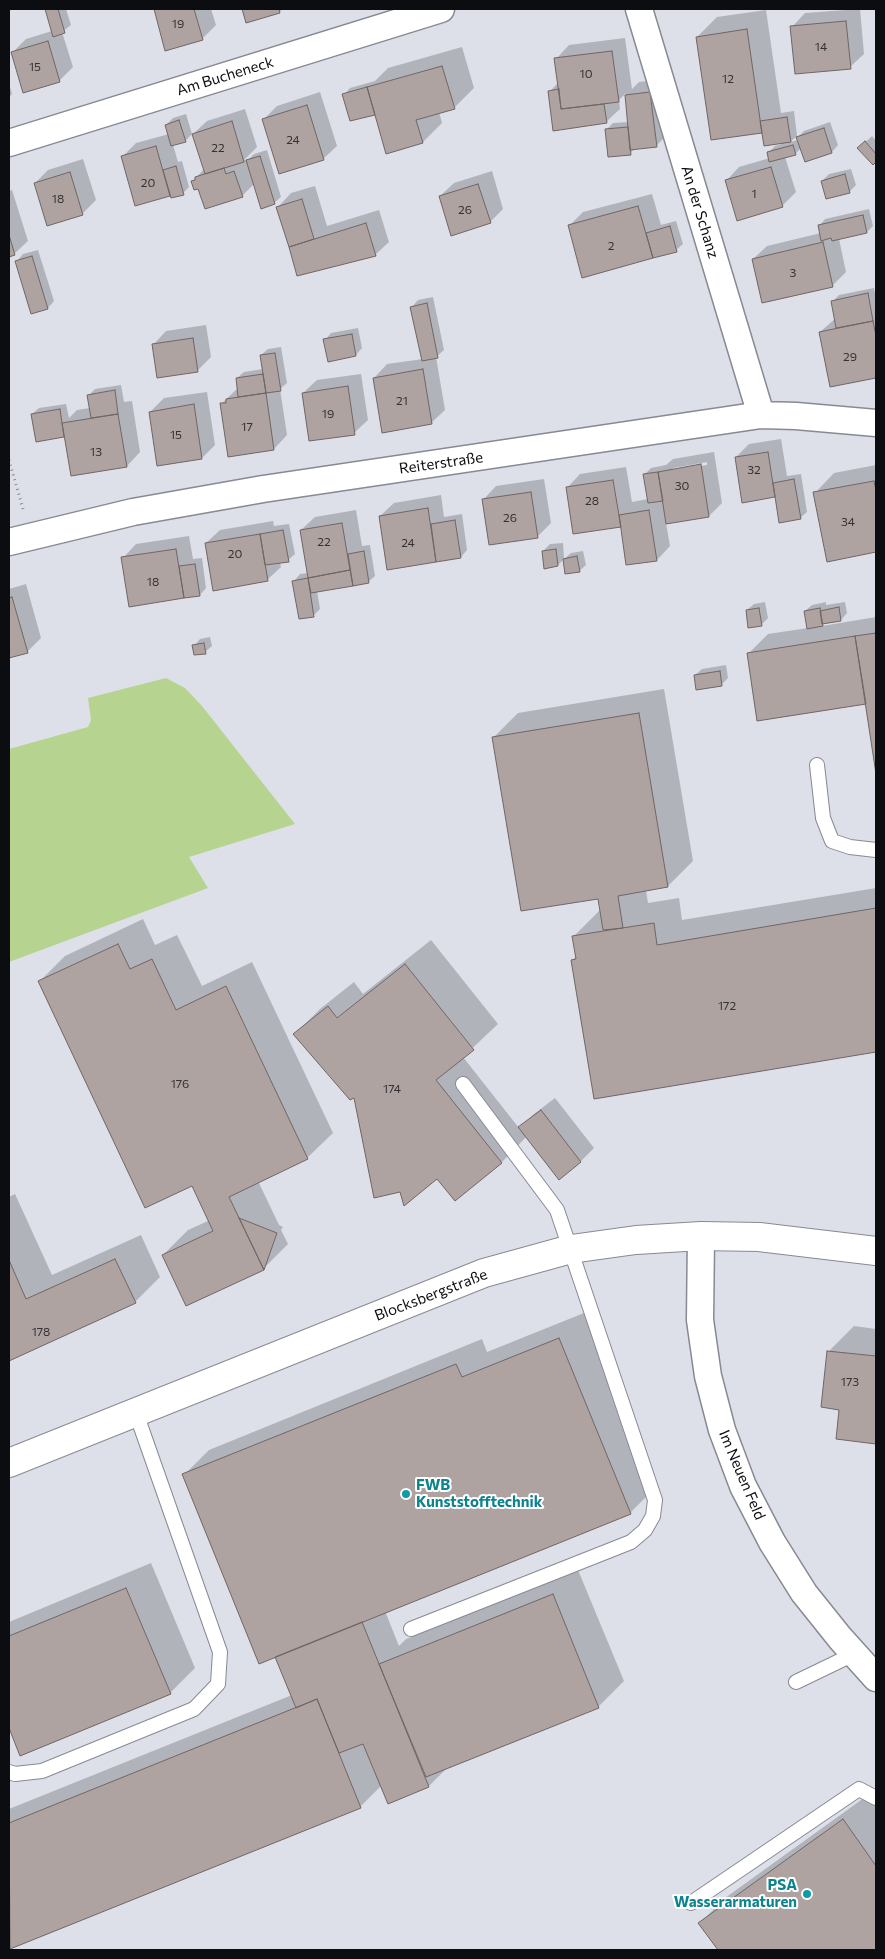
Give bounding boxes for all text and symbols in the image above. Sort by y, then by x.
house number: 19 [172,17,184,31]
house number: 14 [815,40,827,54]
street label: Am Bucheneck [174,53,276,99]
house number: 15 [29,60,41,74]
house number: 10 [580,67,592,81]
house number: 12 [722,72,734,86]
house number: 24 [286,133,300,147]
house number: 22 [211,141,225,155]
street label: An der Schanz [677,163,723,261]
house number: 20 [141,176,155,190]
house number: 1 [751,187,757,201]
house number: 18 [52,192,64,206]
house number: 26 [458,203,472,217]
house number: 2 [608,239,614,253]
house number: 3 [790,266,796,280]
house number: 29 [843,350,857,364]
house number: 21 [396,394,408,408]
house number: 19 [322,407,334,421]
house number: 17 [241,420,253,434]
house number: 15 [170,428,182,442]
house number: 13 [90,445,102,459]
street label: Reiterstraße [398,448,484,478]
house number: 32 [747,463,761,477]
house number: 30 [675,479,689,493]
house number: 28 [585,494,599,508]
house number: 26 [503,511,517,525]
house number: 34 [841,515,855,529]
house number: 22 [317,535,331,549]
house number: 24 [401,536,415,550]
house number: 20 [228,547,242,561]
house number: 18 [147,575,159,589]
house number: 172 [718,999,736,1013]
house number: 176 [171,1077,189,1091]
house number: 174 [383,1082,401,1096]
street label: Blocksbergstraße [372,1265,490,1325]
house number: 178 [32,1325,50,1339]
house number: 173 [841,1375,859,1389]
street label: Im Neuen Feld [715,1427,769,1523]
place label: FWB Kunststofftechnik [416,1476,542,1511]
marker: FWB Kunststofftechnik [400,1488,412,1500]
place label: PSA Wasserarmaturen [674,1876,797,1911]
marker: PSA Wasserarmaturen [801,1888,813,1900]

